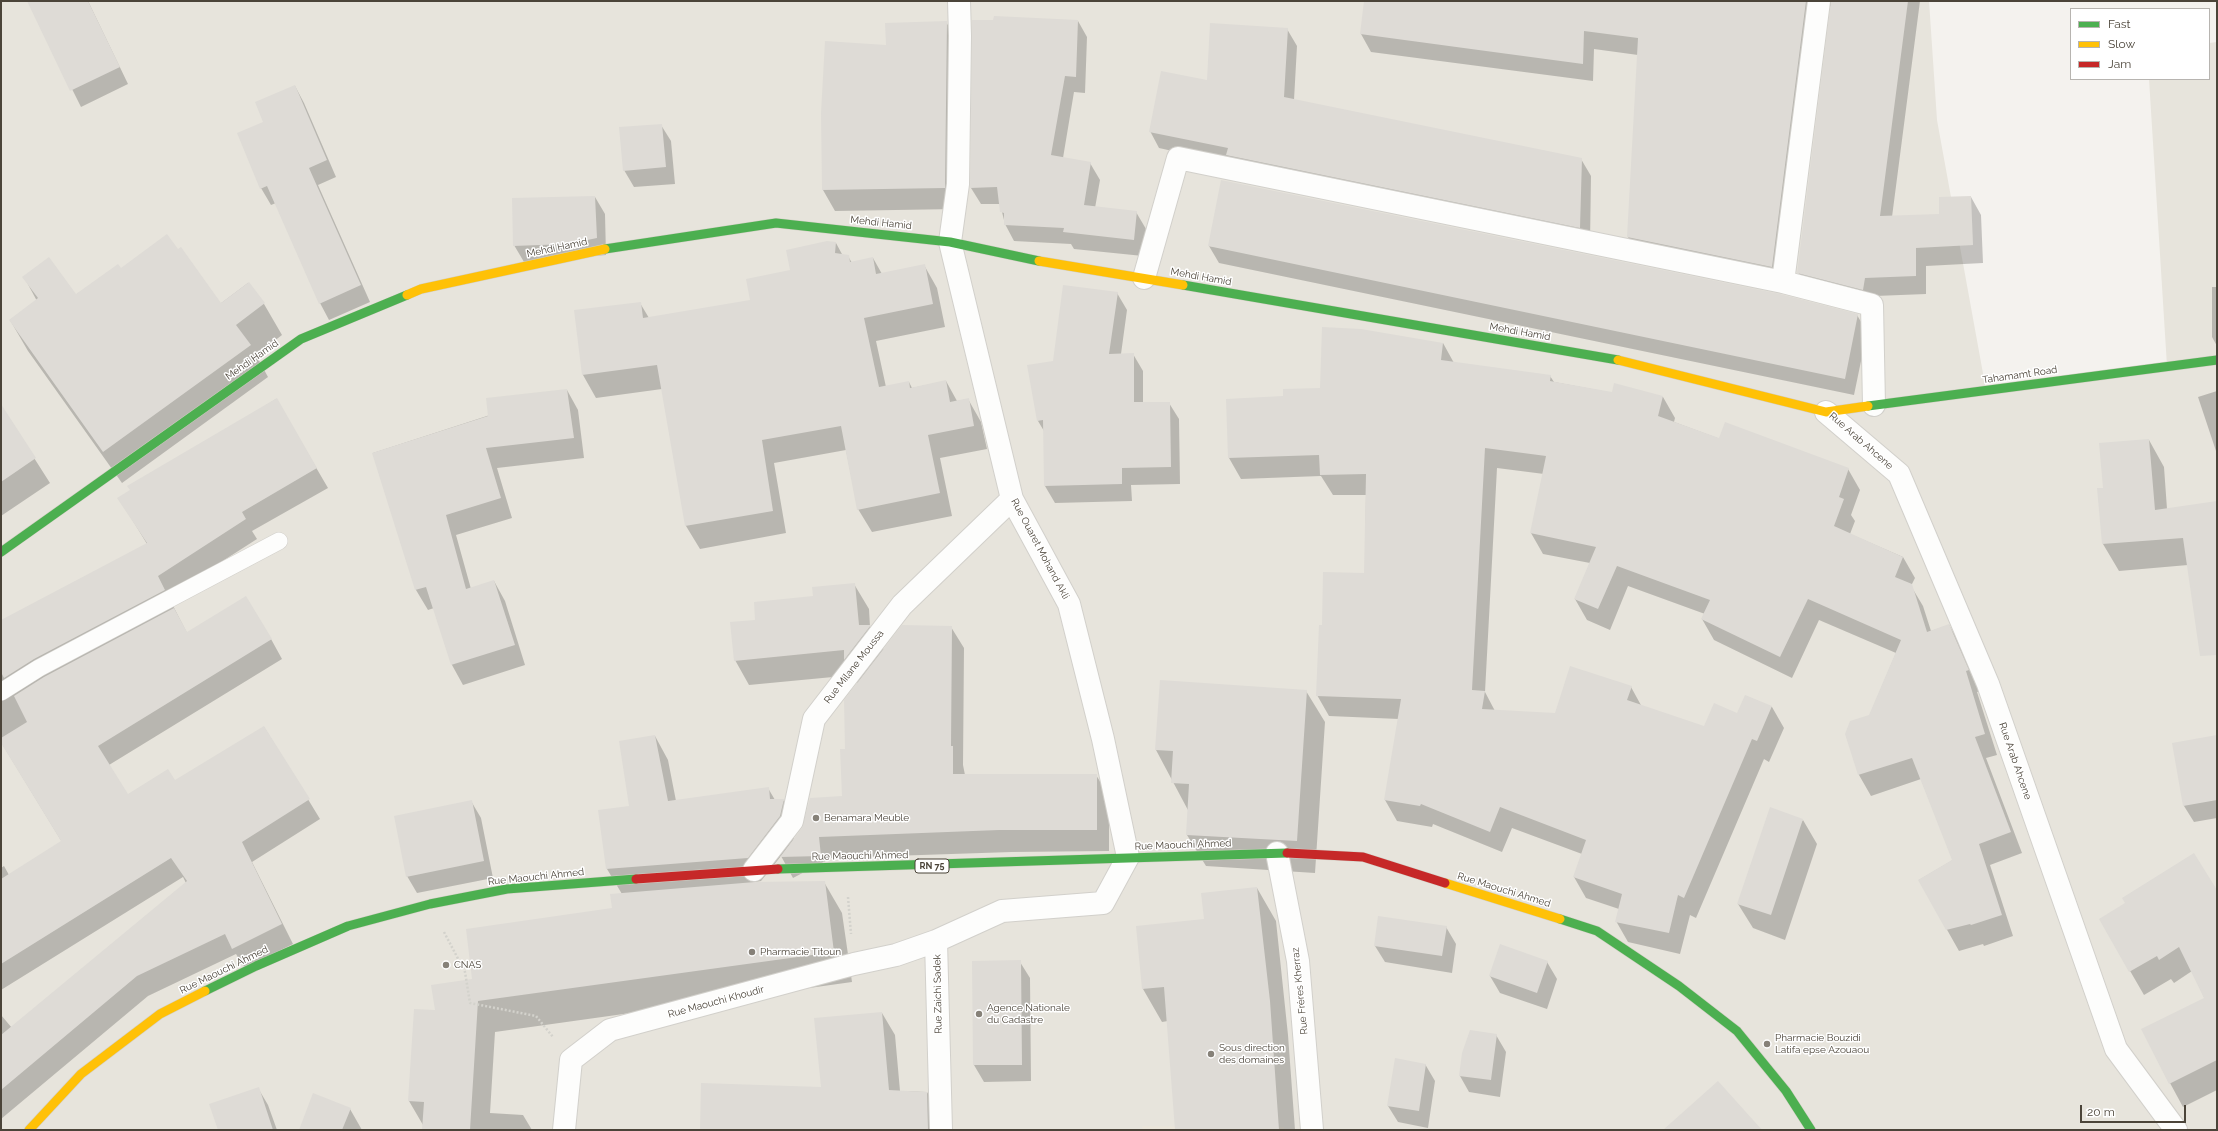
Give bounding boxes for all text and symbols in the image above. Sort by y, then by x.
legend [2070,8,2210,80]
text: Fast [2108,17,2131,31]
text: Slow [2108,37,2135,51]
text: Jam [2108,57,2131,71]
street label: Mehdi Hamid [850,214,912,232]
street label: Mehdi Hamid [526,236,588,260]
street label: Mehdi Hamid [1170,266,1232,288]
street label: Mehdi Hamid [1489,321,1551,343]
street label: Mehdi Hamid [223,337,281,383]
street label: Tahamamt Road [1982,364,2058,386]
street label: Rue Arab Ahcene [1827,410,1895,472]
street label: Rue Ouaret Mohand Akli [1008,497,1072,601]
street label: Rue Milane Moussa [822,628,886,706]
street label: Rue Arab Ahcene [1996,721,2034,801]
place label: Benamara Meuble [824,812,909,824]
marker: Benamara Meuble [811,813,821,823]
street label: Rue Maouchi Ahmed [1134,837,1232,853]
street label: Rue Maouchi Ahmed [812,849,908,863]
road number: RN 75 [915,859,949,873]
street label: Rue Maouchi Ahmed [487,866,585,888]
street label: Rue Maouchi Ahmed [1456,870,1552,910]
street label: Rue Maouchi Ahmed [178,943,270,997]
place label: Pharmacie Titoun [760,946,841,958]
marker: Pharmacie Titoun [747,947,757,957]
street label: Rue Frères Kherraz [1289,947,1311,1035]
street label: Rue Zaichi Sadek [931,954,945,1034]
place label: CNAS [454,959,481,971]
marker: CNAS [441,960,451,970]
street label: Rue Maouchi Khoudir [667,983,765,1021]
place label: Agence Nationale du Cadastre [987,1002,1070,1026]
marker: Agence Nationale du Cadastre [974,1009,984,1019]
place label: Pharmacie Bouzidi Latifa epse Azouaou [1775,1032,1869,1056]
marker: Pharmacie Bouzidi Latifa epse Azouaou [1762,1039,1772,1049]
place label: Sous direction des domaines [1219,1042,1285,1066]
marker: Sous direction des domaines [1206,1049,1216,1059]
scale bar [2082,1097,2188,1123]
text: 20 m [2087,1105,2115,1119]

